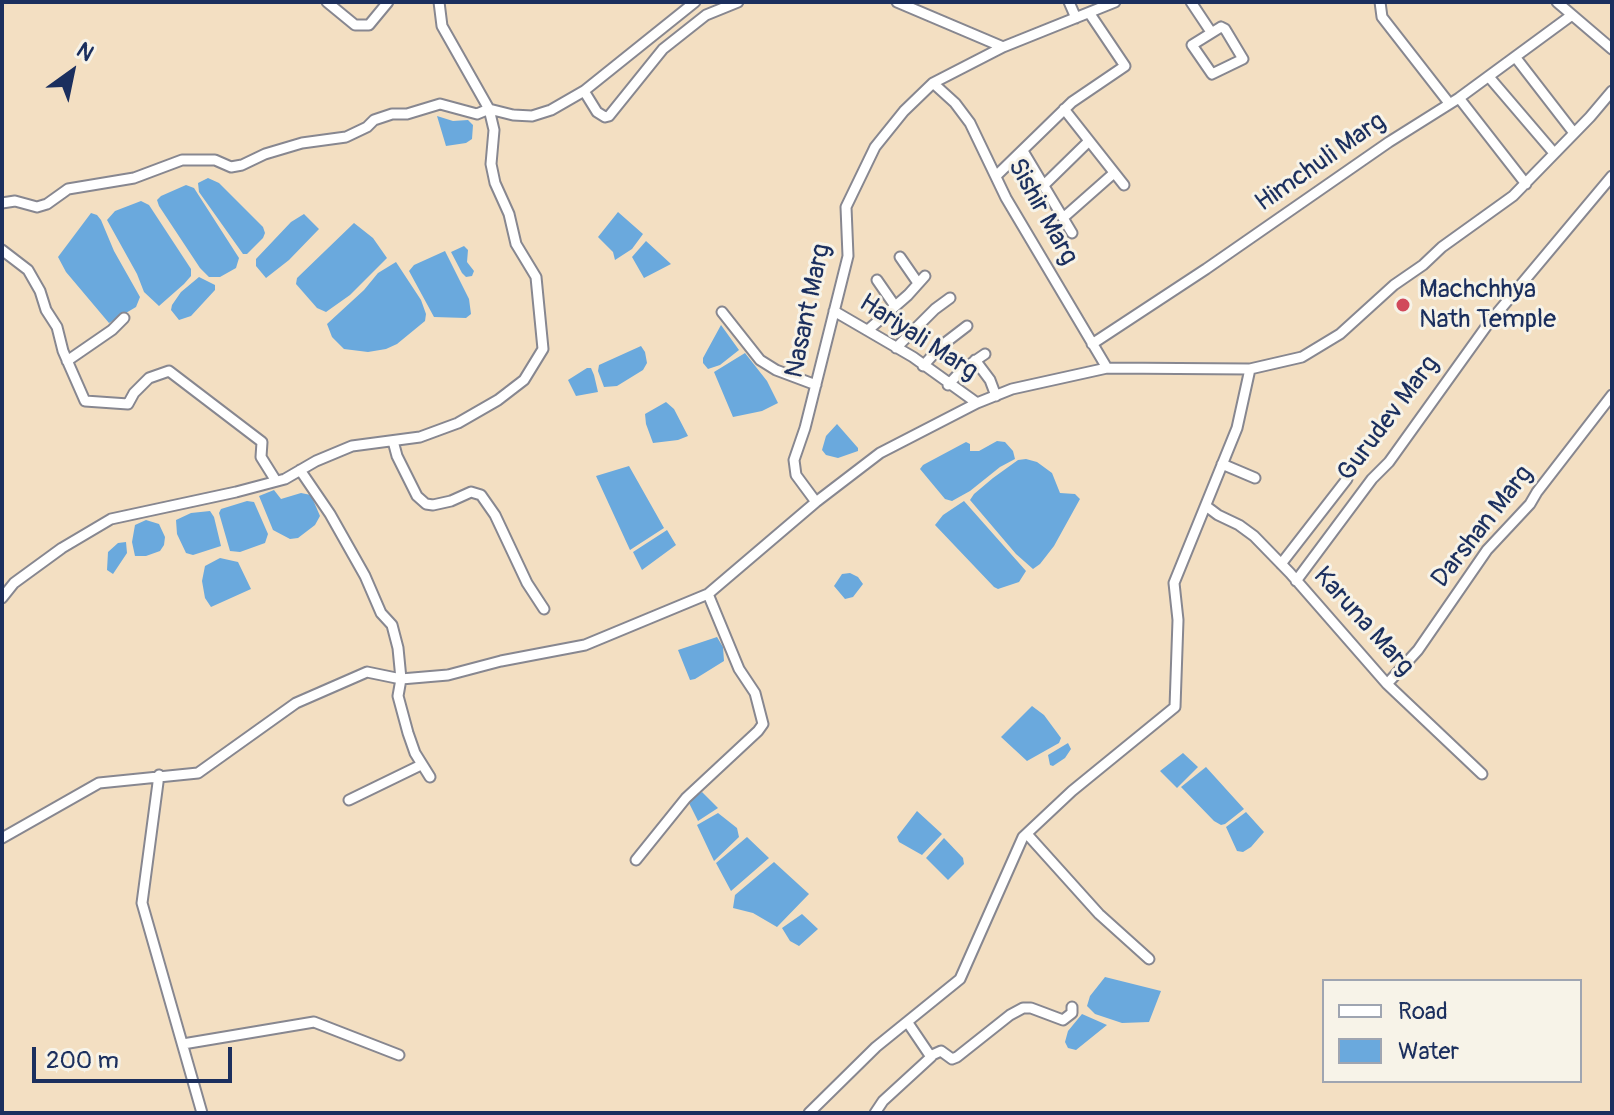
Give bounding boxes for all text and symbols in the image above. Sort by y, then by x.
north arrow [32,32,112,112]
text: N [71,36,99,68]
street label: Himchuli Marg [1250,107,1392,219]
street label: Sishir Marg [1000,153,1084,271]
street label: Nasant Marg [780,241,838,381]
place label: Machchhya Nath Temple [1419,274,1556,336]
street label: Hariyali Marg [853,288,983,388]
marker: Machchhya Nath Temple [1394,296,1412,314]
street label: Gurudev Marg [1332,350,1446,488]
street label: Darshan Marg [1426,460,1540,594]
street label: Karuna Marg [1306,561,1420,683]
legend [1322,979,1582,1083]
text: Road [1398,997,1448,1026]
scale bar [36,1031,236,1081]
text: Water [1398,1037,1459,1066]
text: 200 m [46,1046,119,1075]

